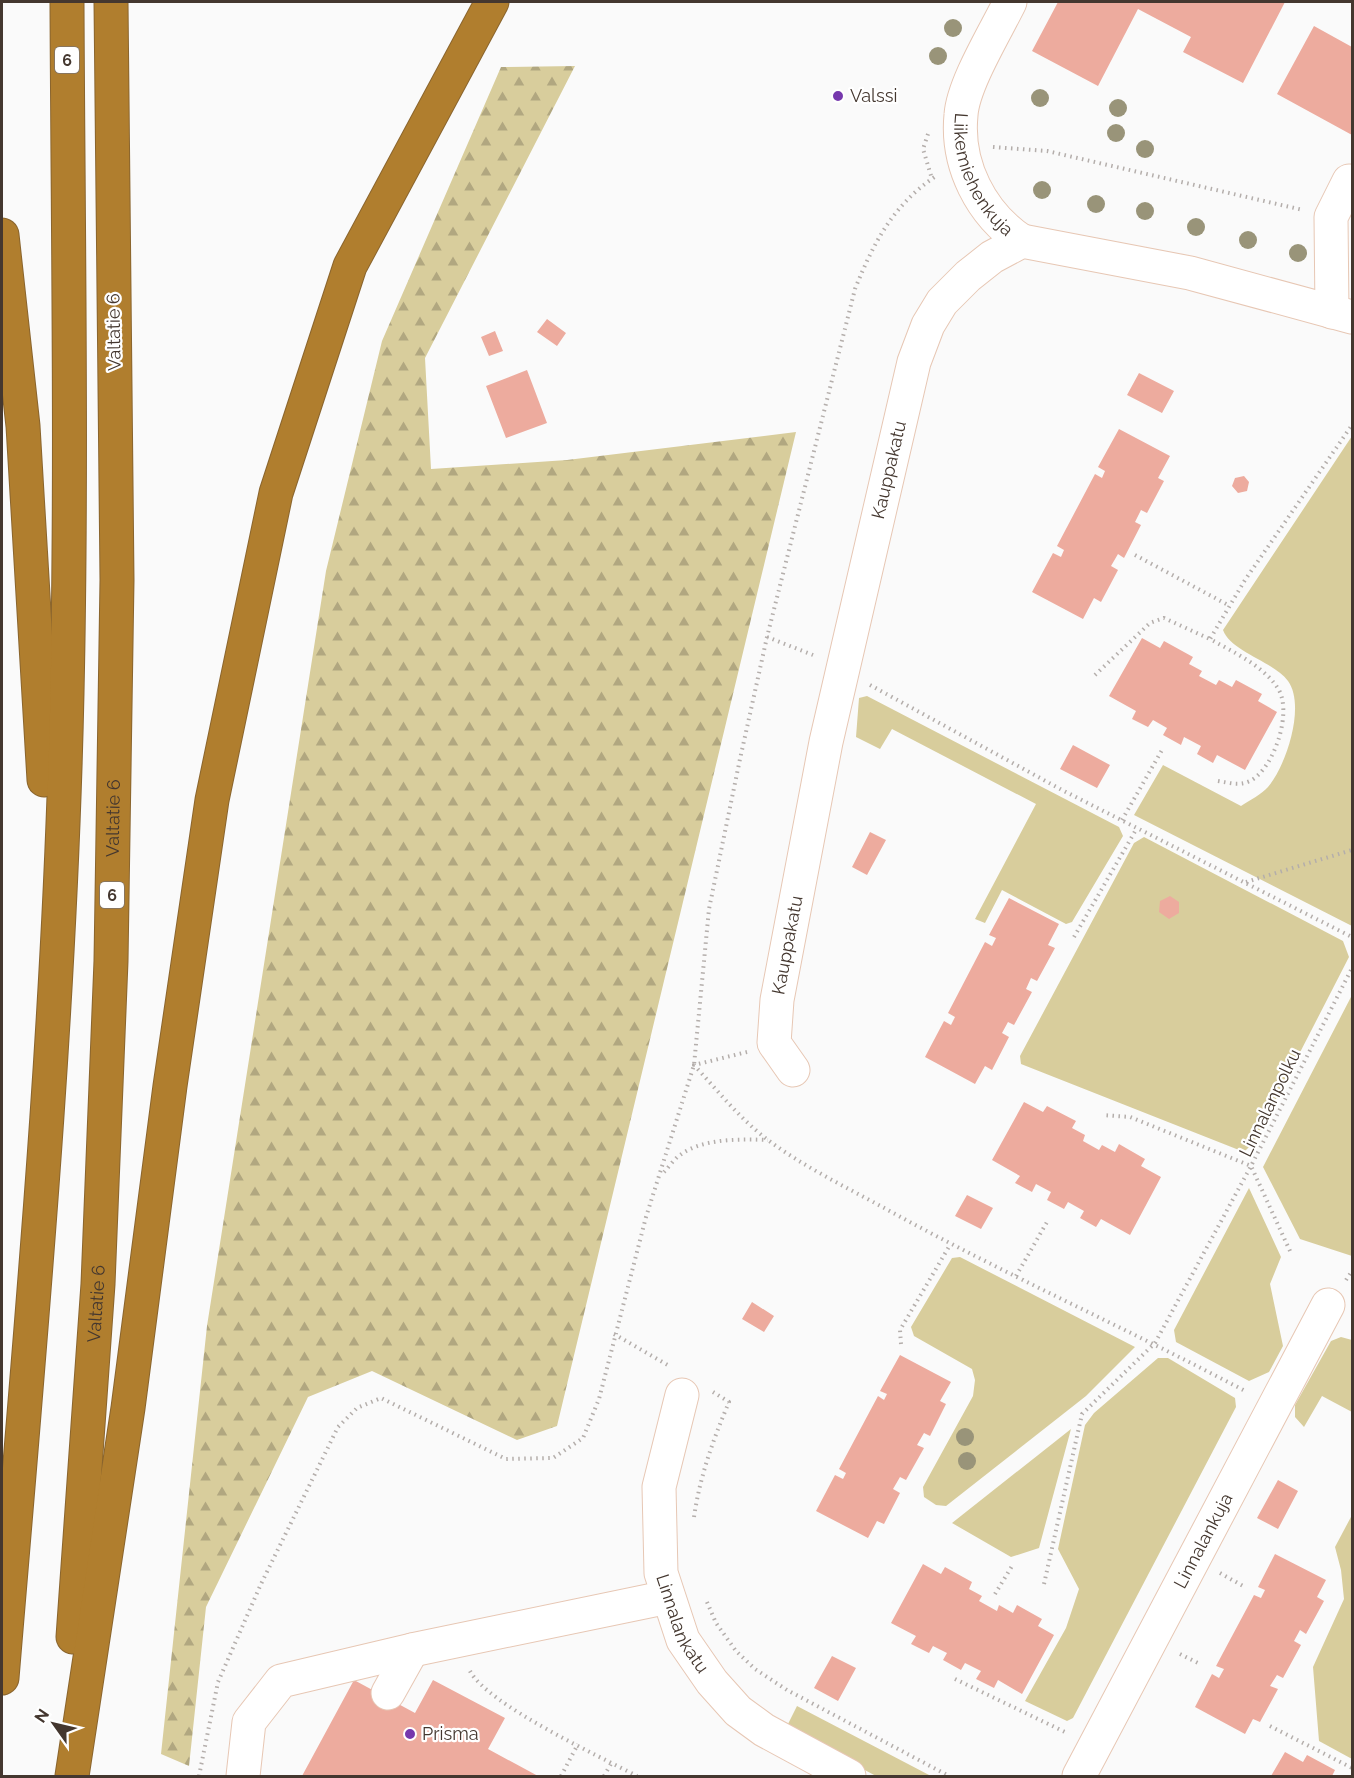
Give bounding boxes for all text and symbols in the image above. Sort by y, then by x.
road number: 6 [55,47,79,73]
place label: Valssi [850,85,897,106]
marker: Valssi [831,89,845,103]
street label: Liikemiehenkuja [950,112,1018,240]
street label: Valtatie 6 [102,293,125,371]
street label: Kauppakatu [867,419,910,521]
street label: Valtatie 6 [102,779,124,857]
road number: 6 [100,882,124,908]
street label: Kauppakatu [767,894,807,996]
street label: Linnalanpolku [1234,1045,1305,1160]
street label: Valtatie 6 [83,1264,109,1343]
street label: Linnalankuja [1169,1489,1237,1592]
street label: Linnalankatu [652,1571,714,1677]
north arrow [24,1694,84,1754]
text: N [31,1706,53,1726]
place label: Prisma [422,1723,478,1744]
marker: Prisma [403,1727,417,1741]

